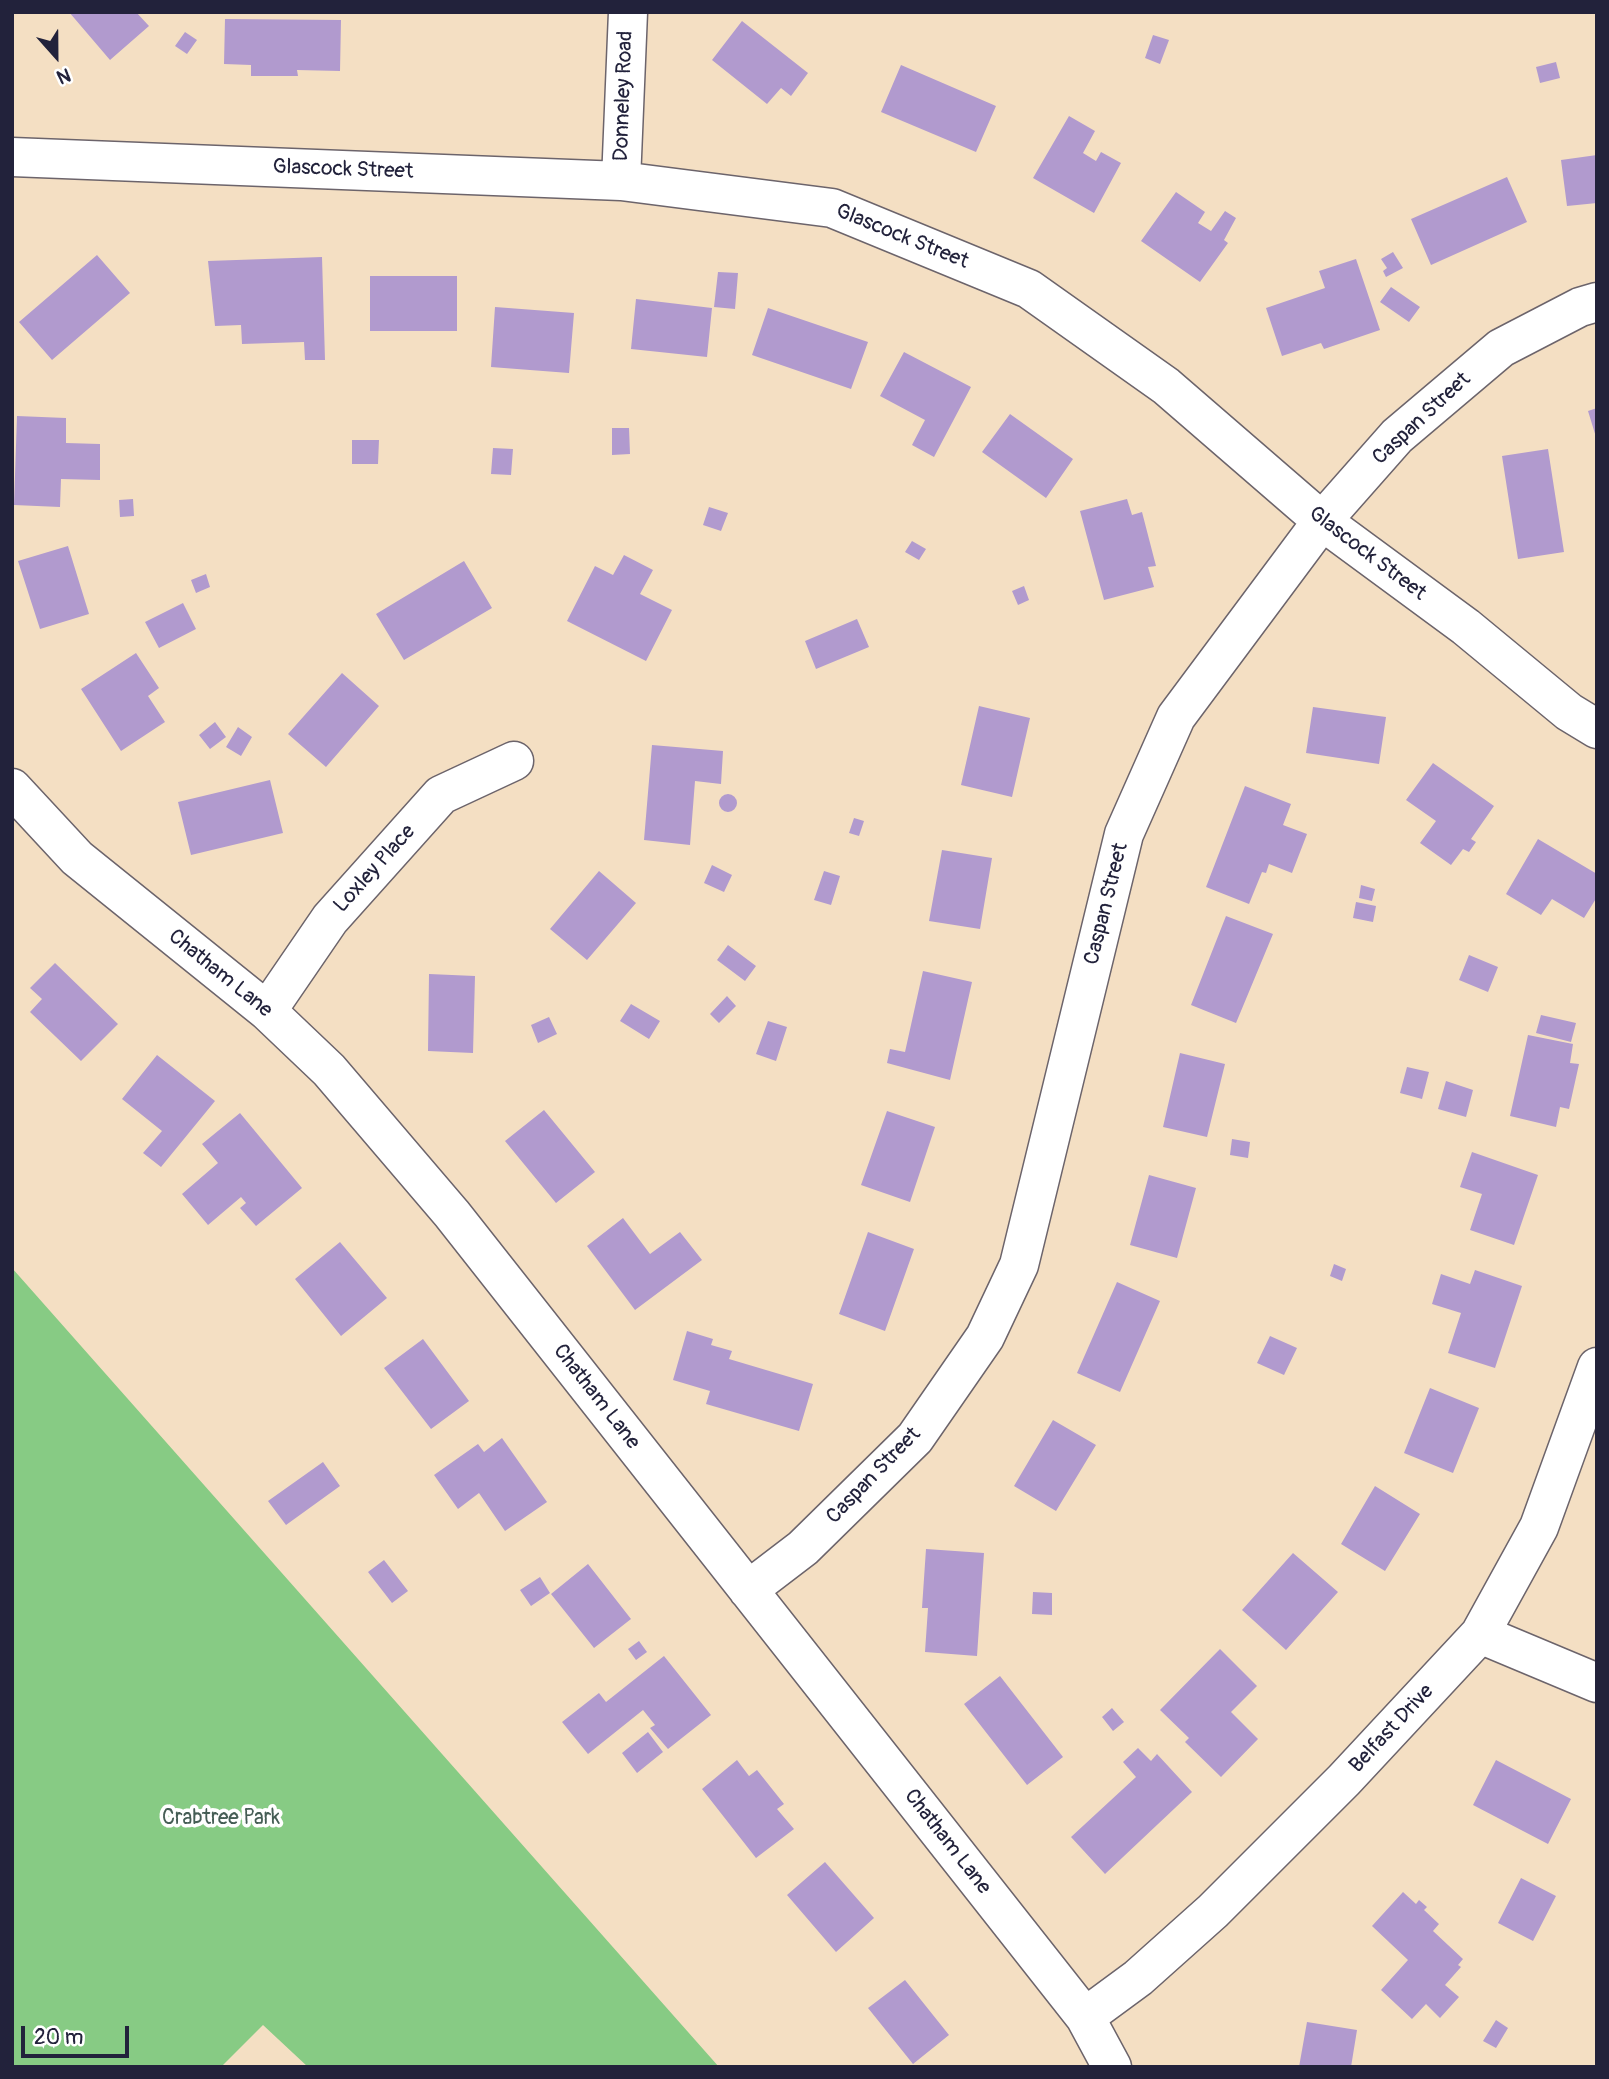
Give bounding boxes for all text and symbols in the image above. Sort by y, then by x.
north arrow [21,21,91,91]
street label: Donneley Road [609,30,639,162]
text: N [53,62,74,89]
street label: Glascock Street [272,155,414,185]
street label: Glascock Street [832,199,972,275]
street label: Caspan Street [1368,367,1476,471]
street label: Glascock Street [1303,502,1431,606]
street label: Loxley Place [329,820,421,918]
street label: Caspan Street [1080,841,1134,967]
street label: Chatham Lane [163,924,277,1024]
street label: Chatham Lane [547,1339,645,1455]
street label: Caspan Street [822,1422,926,1530]
street label: Belfast Drive [1345,1679,1439,1779]
street label: Chatham Lane [898,1784,996,1900]
park label: Crabtree Park [162,1806,280,1832]
scale bar [24,2012,133,2056]
text: 20 m [34,2024,83,2051]

